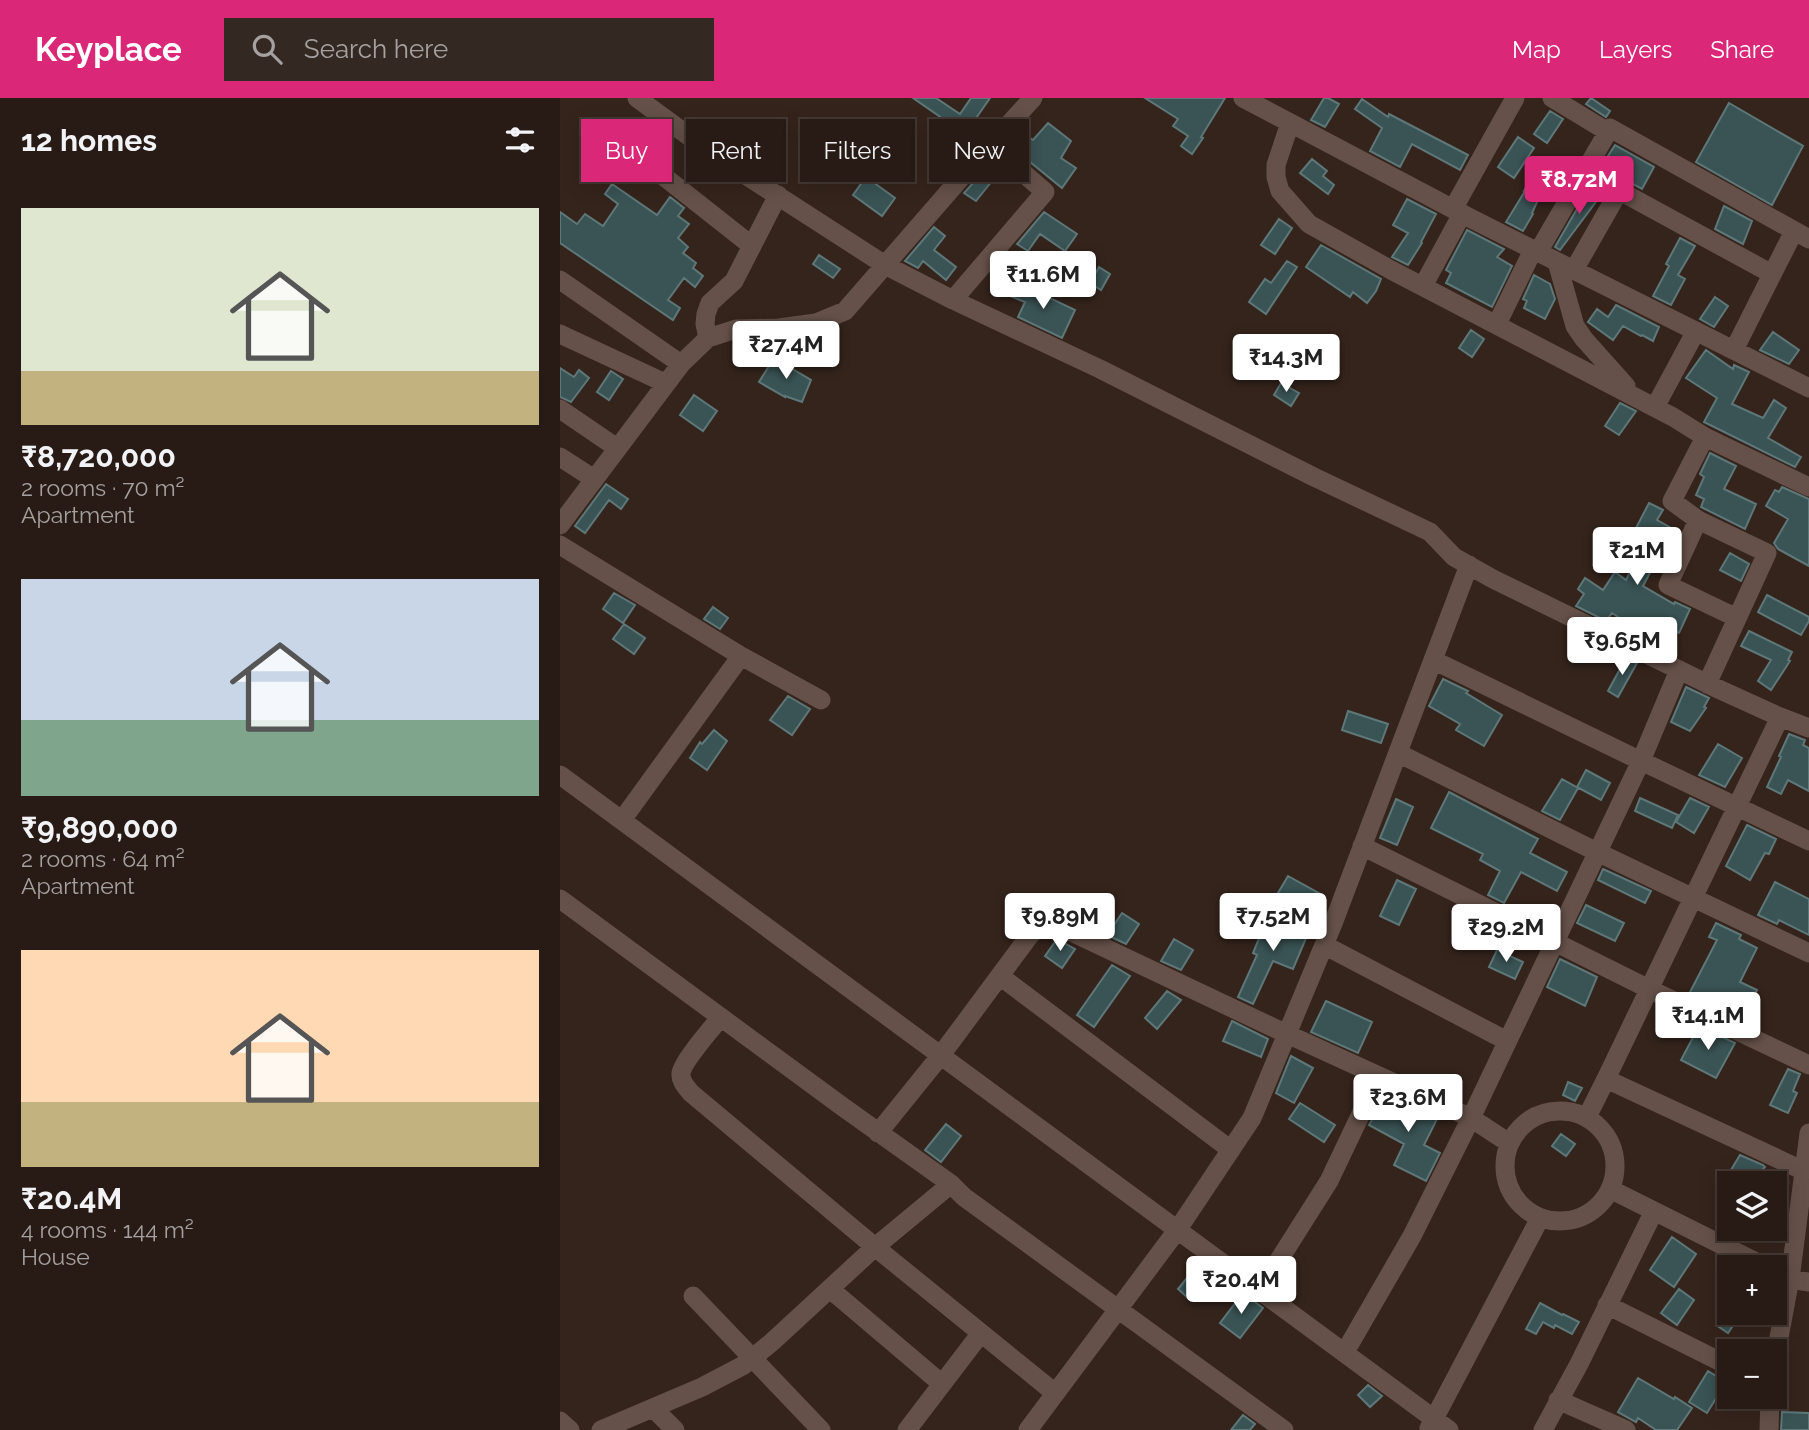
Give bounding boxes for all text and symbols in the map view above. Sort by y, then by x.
search box [224,18,714,81]
text: Keyplace [35,30,182,69]
icon: search [248,30,286,68]
text: Search here [304,34,448,64]
text: Map [1512,35,1561,64]
text: Layers [1599,35,1672,64]
text: Share [1710,35,1774,64]
chip: Buy [581,119,672,182]
chip: Rent [686,119,786,182]
chip: Filters [800,119,915,182]
chip: New [929,119,1029,182]
icon: filters [501,121,539,159]
text: 12 homes [21,123,157,158]
pin: ₹8.72M [1522,156,1636,216]
text: ₹8.72M [1541,165,1617,192]
pin: ₹11.6M [986,252,1100,311]
icon: home [217,253,343,379]
text: ₹11.6M [1006,260,1080,287]
pin: ₹27.4M [729,322,843,381]
text: ₹27.4M [748,330,824,357]
pin: ₹14.3M [1229,334,1343,394]
text: ₹14.3M [1249,343,1323,370]
text: ₹8,720,000 [21,439,176,474]
text: 2 rooms · 70 m² [21,474,184,501]
text: Apartment [21,501,135,528]
pin: ₹21M [1596,528,1678,587]
text: ₹21M [1609,536,1665,563]
pin: ₹9.65M [1565,618,1679,677]
icon: home [217,624,343,750]
text: ₹9.65M [1583,626,1661,653]
text: ₹9,890,000 [21,810,178,845]
text: 2 rooms · 64 m² [21,845,185,872]
text: Apartment [21,872,135,899]
pin: ₹9.89M [1003,894,1117,953]
pin: ₹7.52M [1216,894,1330,953]
text: ₹9.89M [1021,902,1099,929]
text: ₹7.52M [1236,902,1310,929]
pin: ₹29.2M [1449,904,1563,964]
text: ₹29.2M [1468,913,1544,940]
pin: ₹14.1M [1651,992,1765,1052]
icon: home [217,995,343,1121]
text: ₹14.1M [1671,1001,1745,1028]
pin: ₹23.6M [1351,1074,1465,1134]
text: ₹23.6M [1369,1083,1447,1110]
map controls [1717,1171,1787,1409]
button: layers [1717,1171,1787,1241]
text: ₹20.4M [21,1181,122,1216]
text: 4 rooms · 144 m² [21,1216,194,1243]
text: House [21,1243,90,1270]
button: + [1717,1255,1787,1325]
pin: ₹20.4M [1184,1256,1298,1316]
text: ₹20.4M [1202,1265,1280,1292]
button: − [1717,1339,1787,1409]

